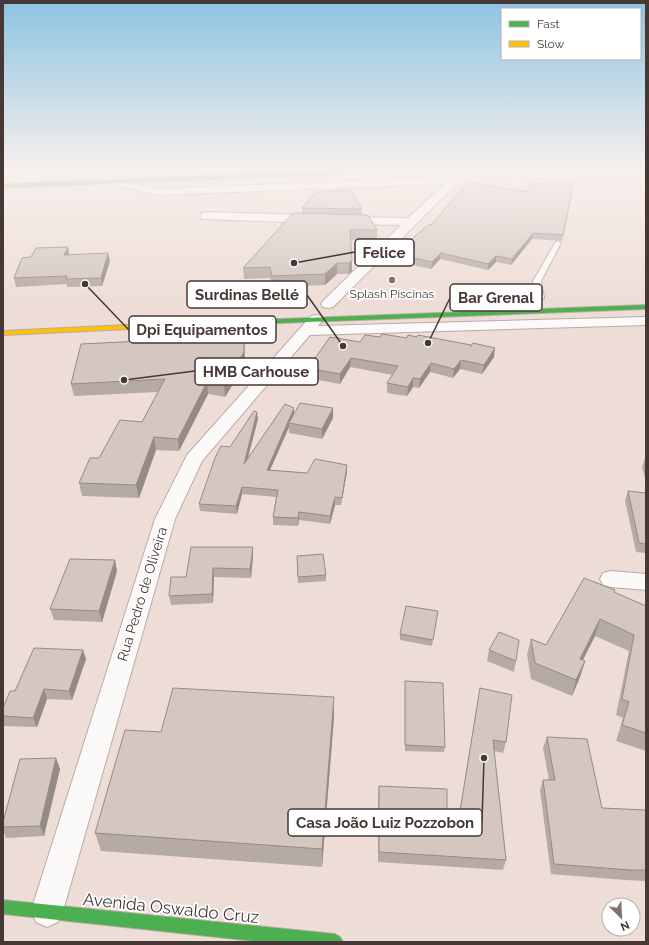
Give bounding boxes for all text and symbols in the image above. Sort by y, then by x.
legend [501,8,641,60]
text: Fast [537,17,560,31]
text: Slow [537,37,564,51]
callout: Felice [355,239,414,266]
text: Felice [362,244,406,262]
marker: Splash Piscinas [387,275,397,285]
callout: Surdinas Bellé [187,281,307,308]
callout: Bar Grenal [450,284,542,311]
text: Surdinas Bellé [195,286,299,304]
place label: Splash Piscinas [350,287,435,301]
text: Bar Grenal [458,289,534,307]
callout: Dpi Equipamentos [129,316,276,343]
text: Dpi Equipamentos [136,321,268,339]
callout: HMB Carhouse [195,358,318,385]
text: HMB Carhouse [203,363,309,381]
street label: Rua Pedro de Oliveira [114,525,170,663]
callout: Casa João Luiz Pozzobon [288,809,482,836]
text: Casa João Luiz Pozzobon [296,814,474,832]
street label: Avenida Oswaldo Cruz [82,889,260,927]
north arrow [601,897,641,937]
text: N [618,918,631,933]

